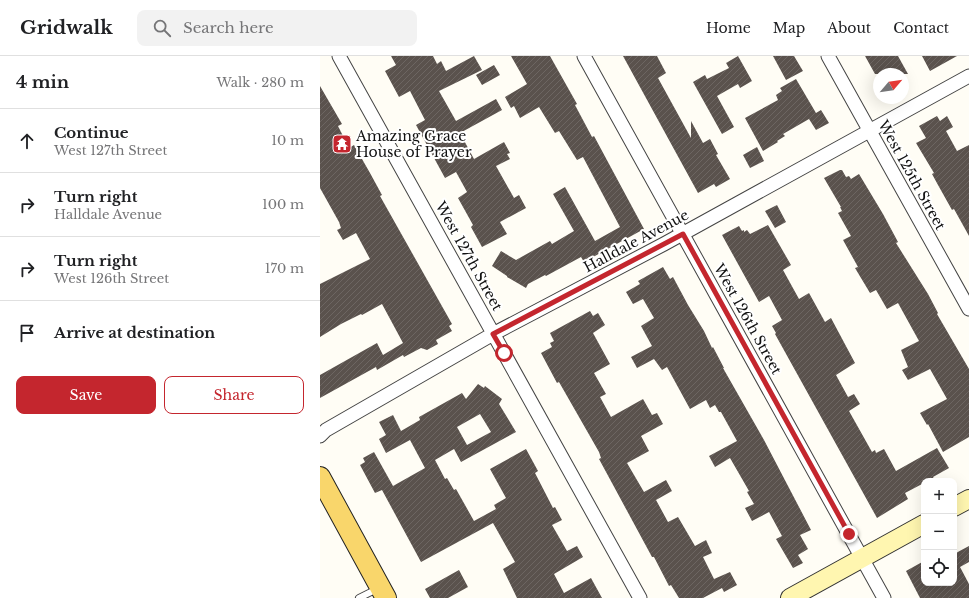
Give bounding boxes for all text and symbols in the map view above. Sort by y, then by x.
search box [137,10,417,46]
text: Gridwalk [20,16,113,39]
icon: search [151,17,173,39]
text: Search here [183,18,274,37]
text: Home [706,19,751,37]
text: Map [773,19,805,37]
text: About [827,19,871,37]
text: Contact [893,19,949,37]
north arrow [873,68,909,104]
text: 4 min [16,72,69,93]
text: Walk · 280 m [217,74,304,91]
street label: West 125th Street [874,116,950,234]
text: Continue [54,123,129,142]
place label: Amazing Grace House of Prayer [355,127,472,161]
icon: ahead [16,130,38,152]
text: 10 m [271,132,304,149]
temple icon: Amazing Grace House of Prayer [331,133,353,155]
text: West 127th Street [54,142,167,159]
text: Turn right [54,187,137,206]
icon: right [16,194,38,216]
text: 100 m [262,196,304,213]
street label: West 127th Street [431,197,507,314]
text: Halldale Avenue [54,206,162,223]
street label: Halldale Avenue [580,206,692,276]
text: Turn right [54,251,137,270]
icon: right [16,258,38,280]
text: 170 m [265,260,304,277]
street label: West 126th Street [710,260,786,378]
text: West 126th Street [54,270,169,287]
icon: arrive [16,322,38,344]
text: Arrive at destination [54,323,215,342]
route start [495,344,513,362]
button: Save [16,376,156,414]
button: Share [164,376,304,414]
map controls [921,478,957,586]
button: + [921,478,957,514]
button: − [921,514,957,550]
route end [840,525,858,543]
button: locate [921,550,957,586]

